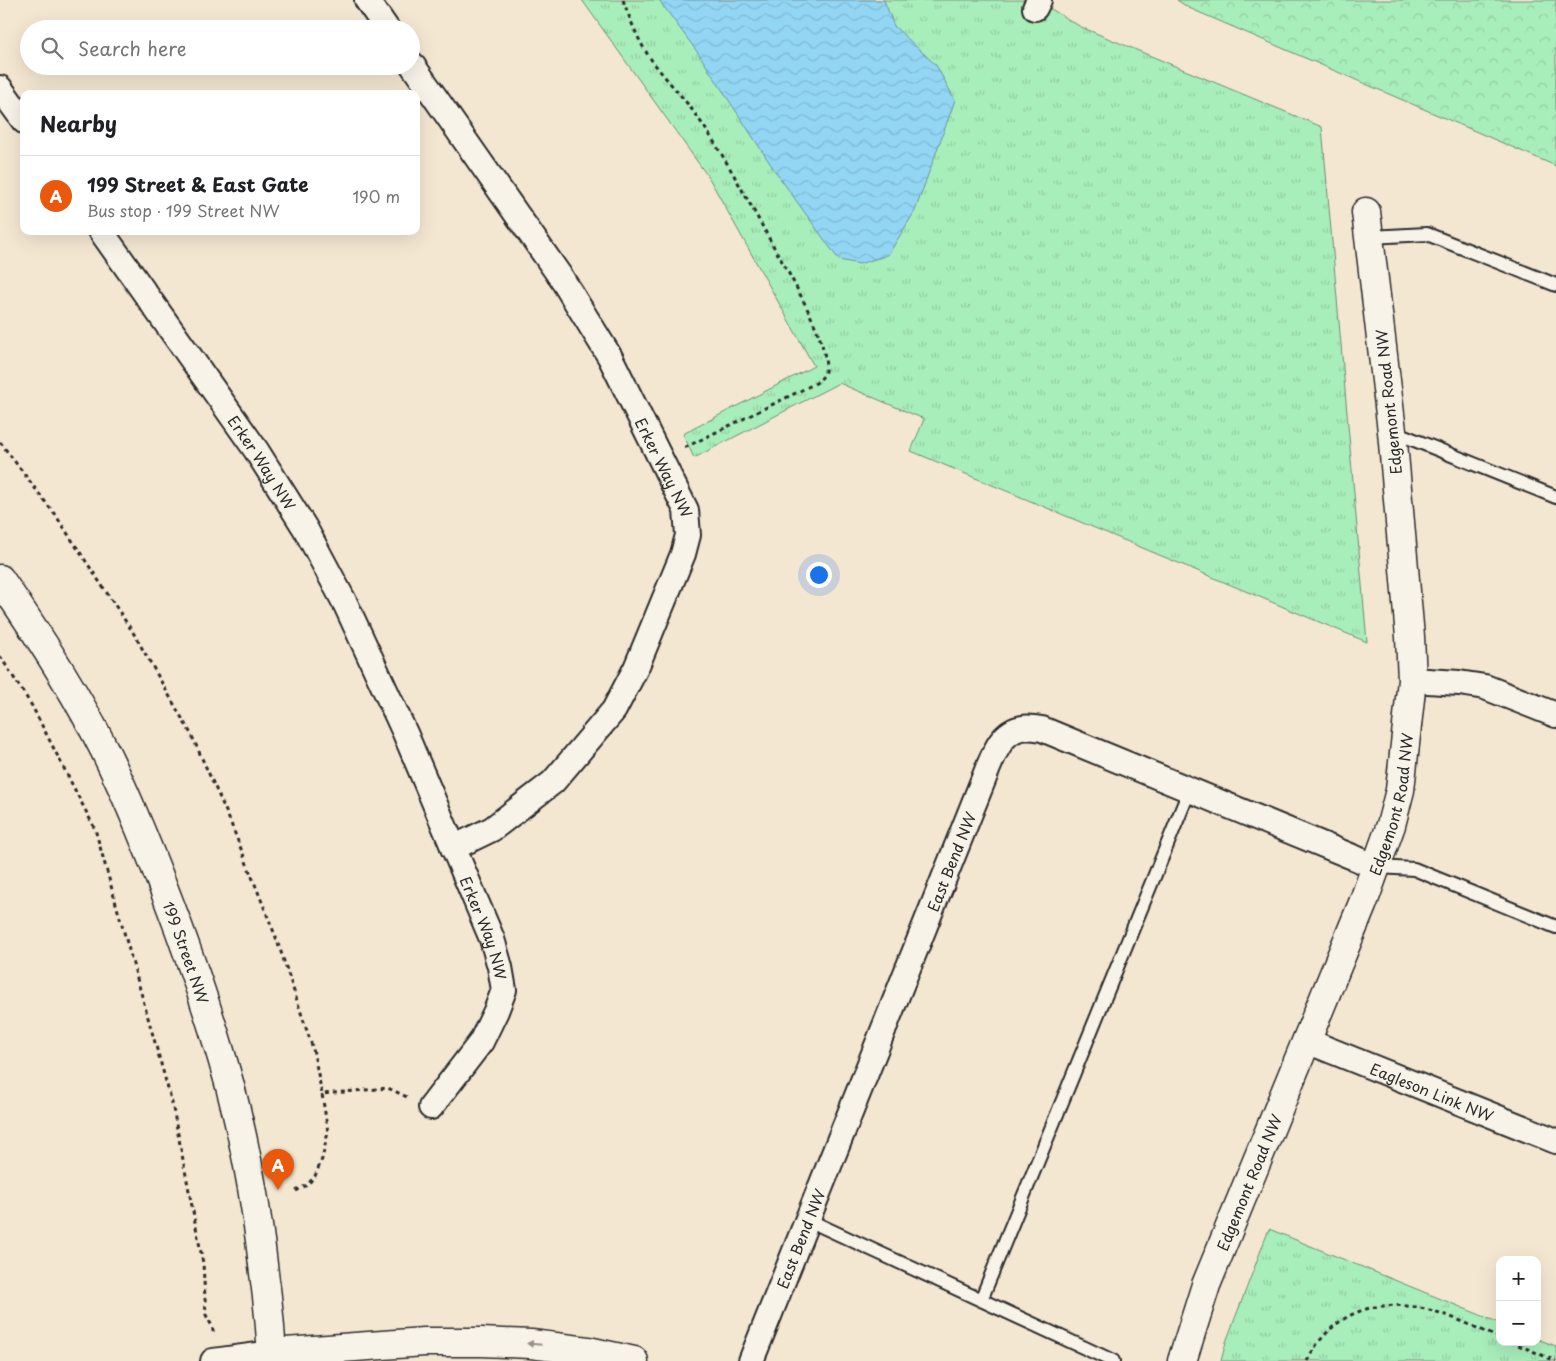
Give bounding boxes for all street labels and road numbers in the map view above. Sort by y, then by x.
street label: Edgemont Road NW [1369,328,1407,476]
street label: Erker Way NW [223,410,302,514]
street label: Erker Way NW [630,413,699,521]
street label: Edgemont Road NW [1362,732,1418,878]
street label: East Bend NW [920,808,981,915]
street label: Erker Way NW [455,872,514,982]
street label: 199 Street NW [158,898,216,1006]
street label: Eagleson Link NW [1367,1056,1497,1126]
street label: Edgemont Road NW [1210,1110,1287,1254]
street label: East Bend NW [770,1185,830,1292]

